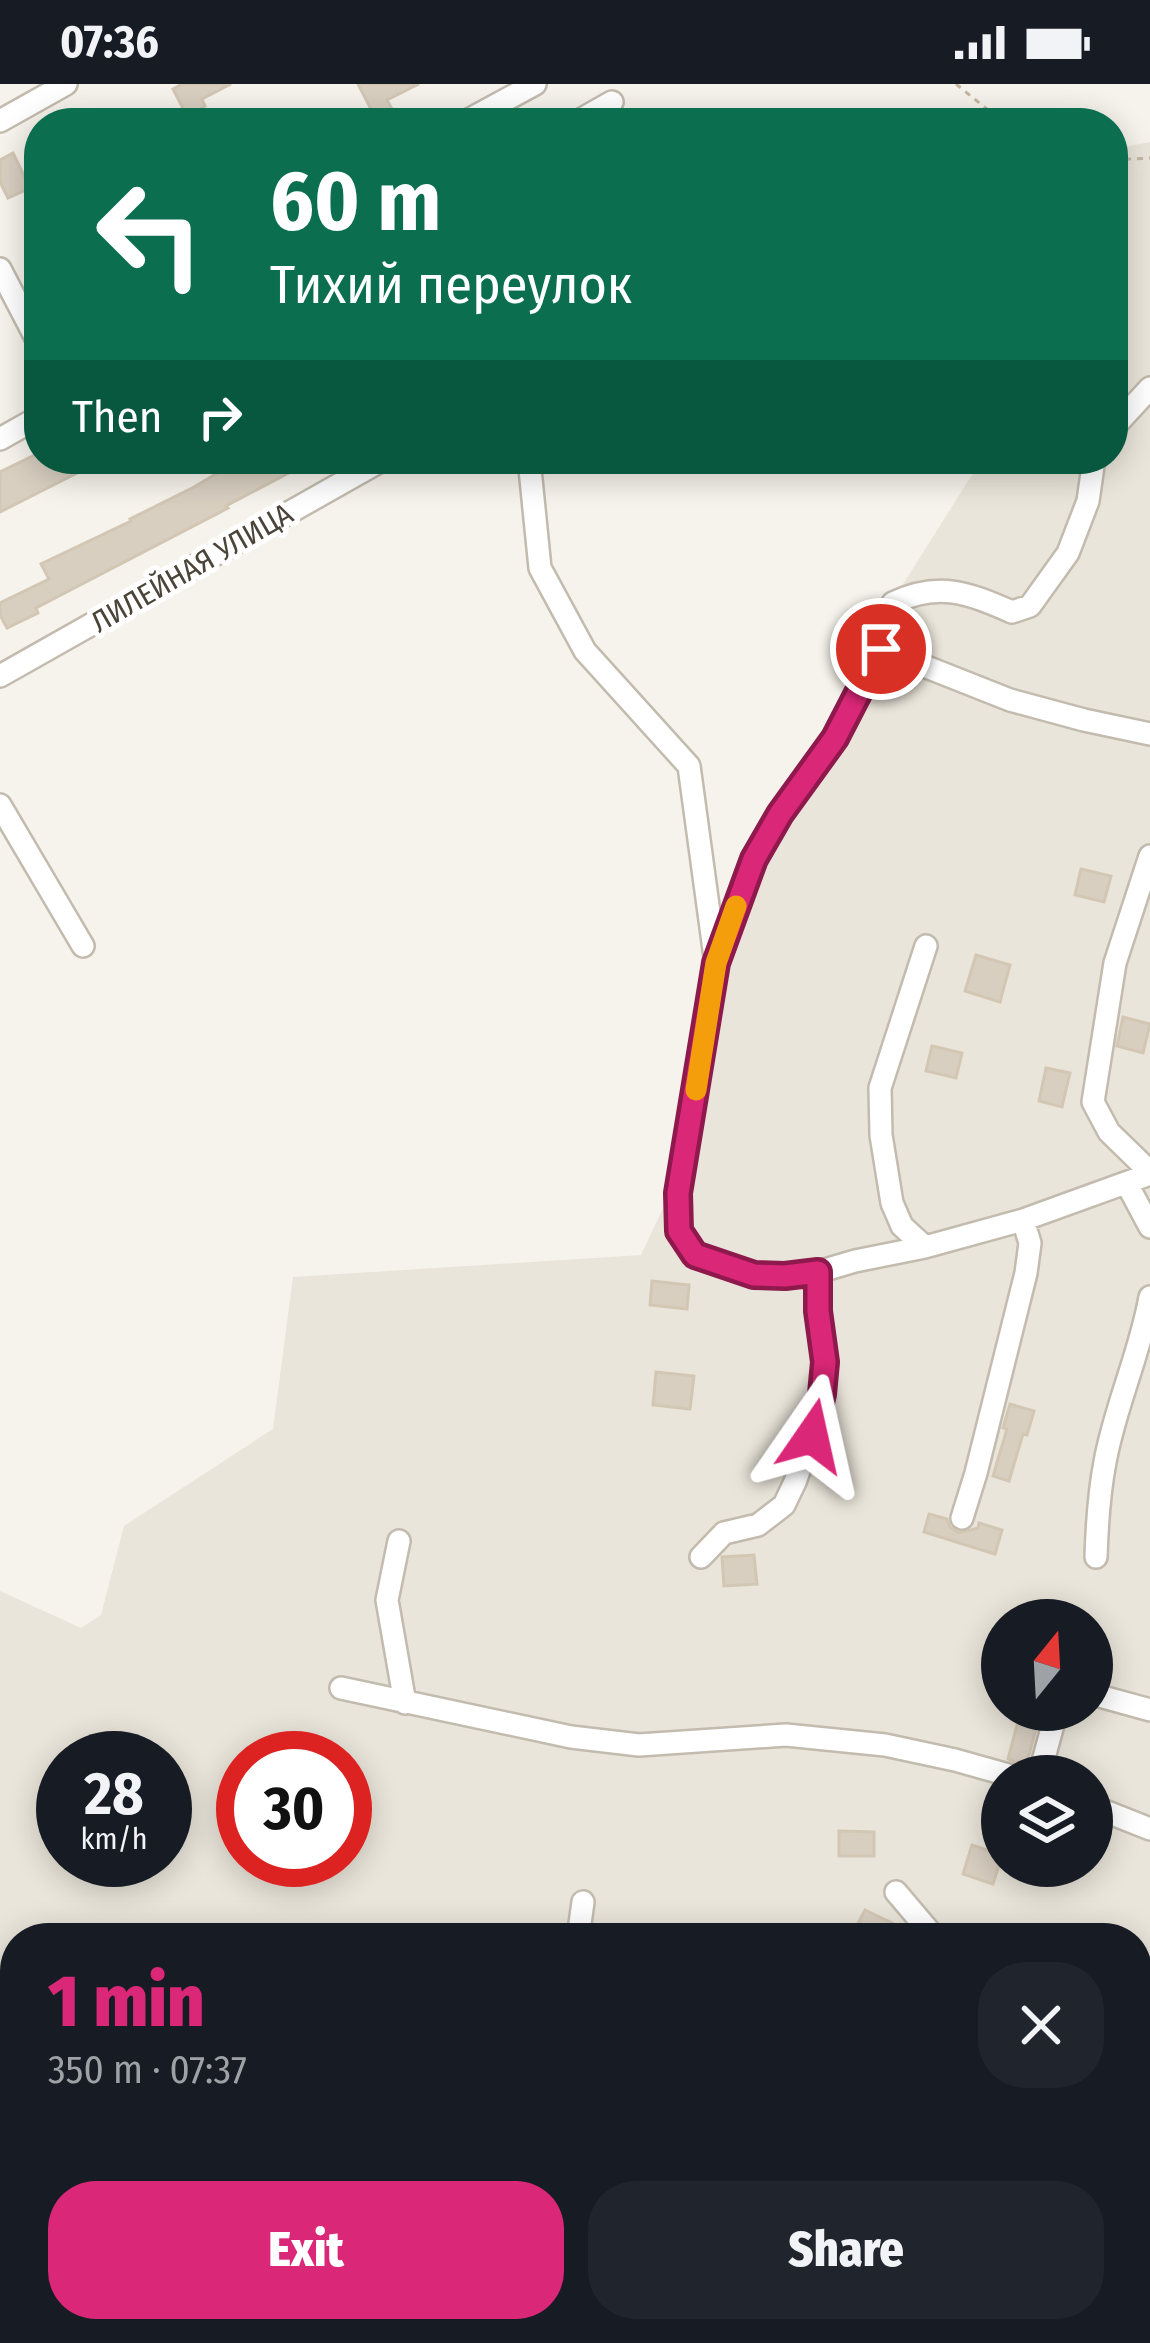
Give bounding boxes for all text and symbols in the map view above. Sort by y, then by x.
text: 07:36 [60,15,159,69]
text: 60 m [270,151,441,252]
icon: left [72,156,228,312]
text: Тихий переулок [270,253,632,317]
icon: right [187,384,253,450]
text: Then [72,390,163,444]
street label: ЛИЛЕЙНАЯ УЛИЦА [85,496,299,640]
pin [830,598,932,700]
icon: arrive [848,616,914,682]
position arrow [749,1373,875,1499]
north arrow [981,1599,1113,1731]
map controls [981,1599,1113,1887]
speed limit sign: 30 [216,1731,372,1887]
button: layers [981,1755,1113,1887]
text: 28 [84,1758,144,1830]
text: km/h [81,1821,147,1857]
text: 1 min [48,1959,205,2045]
button: close [978,1962,1104,2088]
text: 350 m · 07:37 [48,2047,247,2093]
button: Exit [48,2181,564,2319]
button: Share [588,2181,1104,2319]

